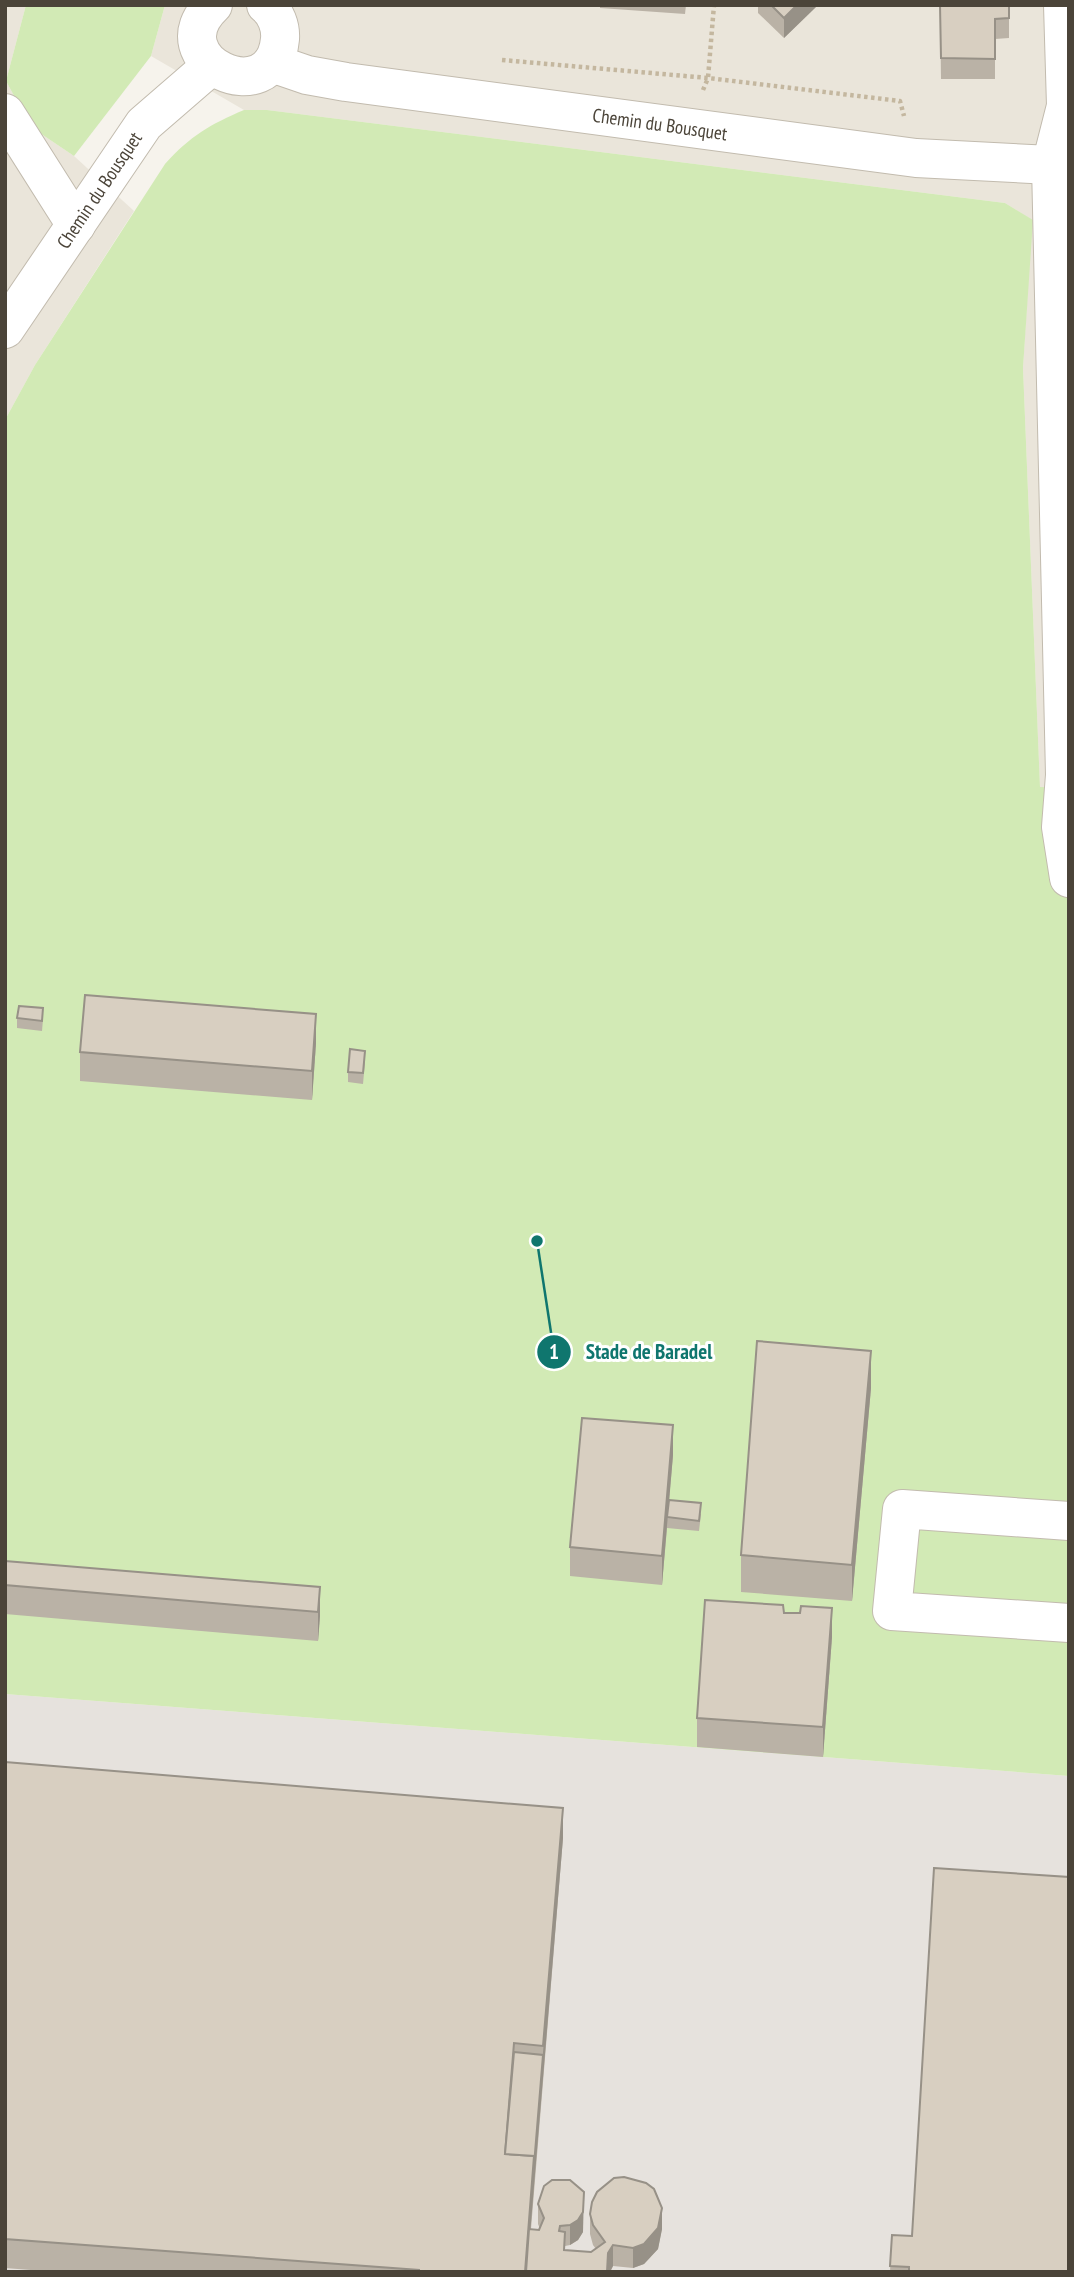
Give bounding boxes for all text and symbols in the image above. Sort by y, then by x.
street label: Chemin du Bousquet [591,103,730,145]
street label: Chemin du Bousquet [51,126,147,253]
callout: Stade de Baradel [537,1331,727,1373]
text: 1 [549,1338,559,1365]
text: Stade de Baradel [586,1338,713,1365]

